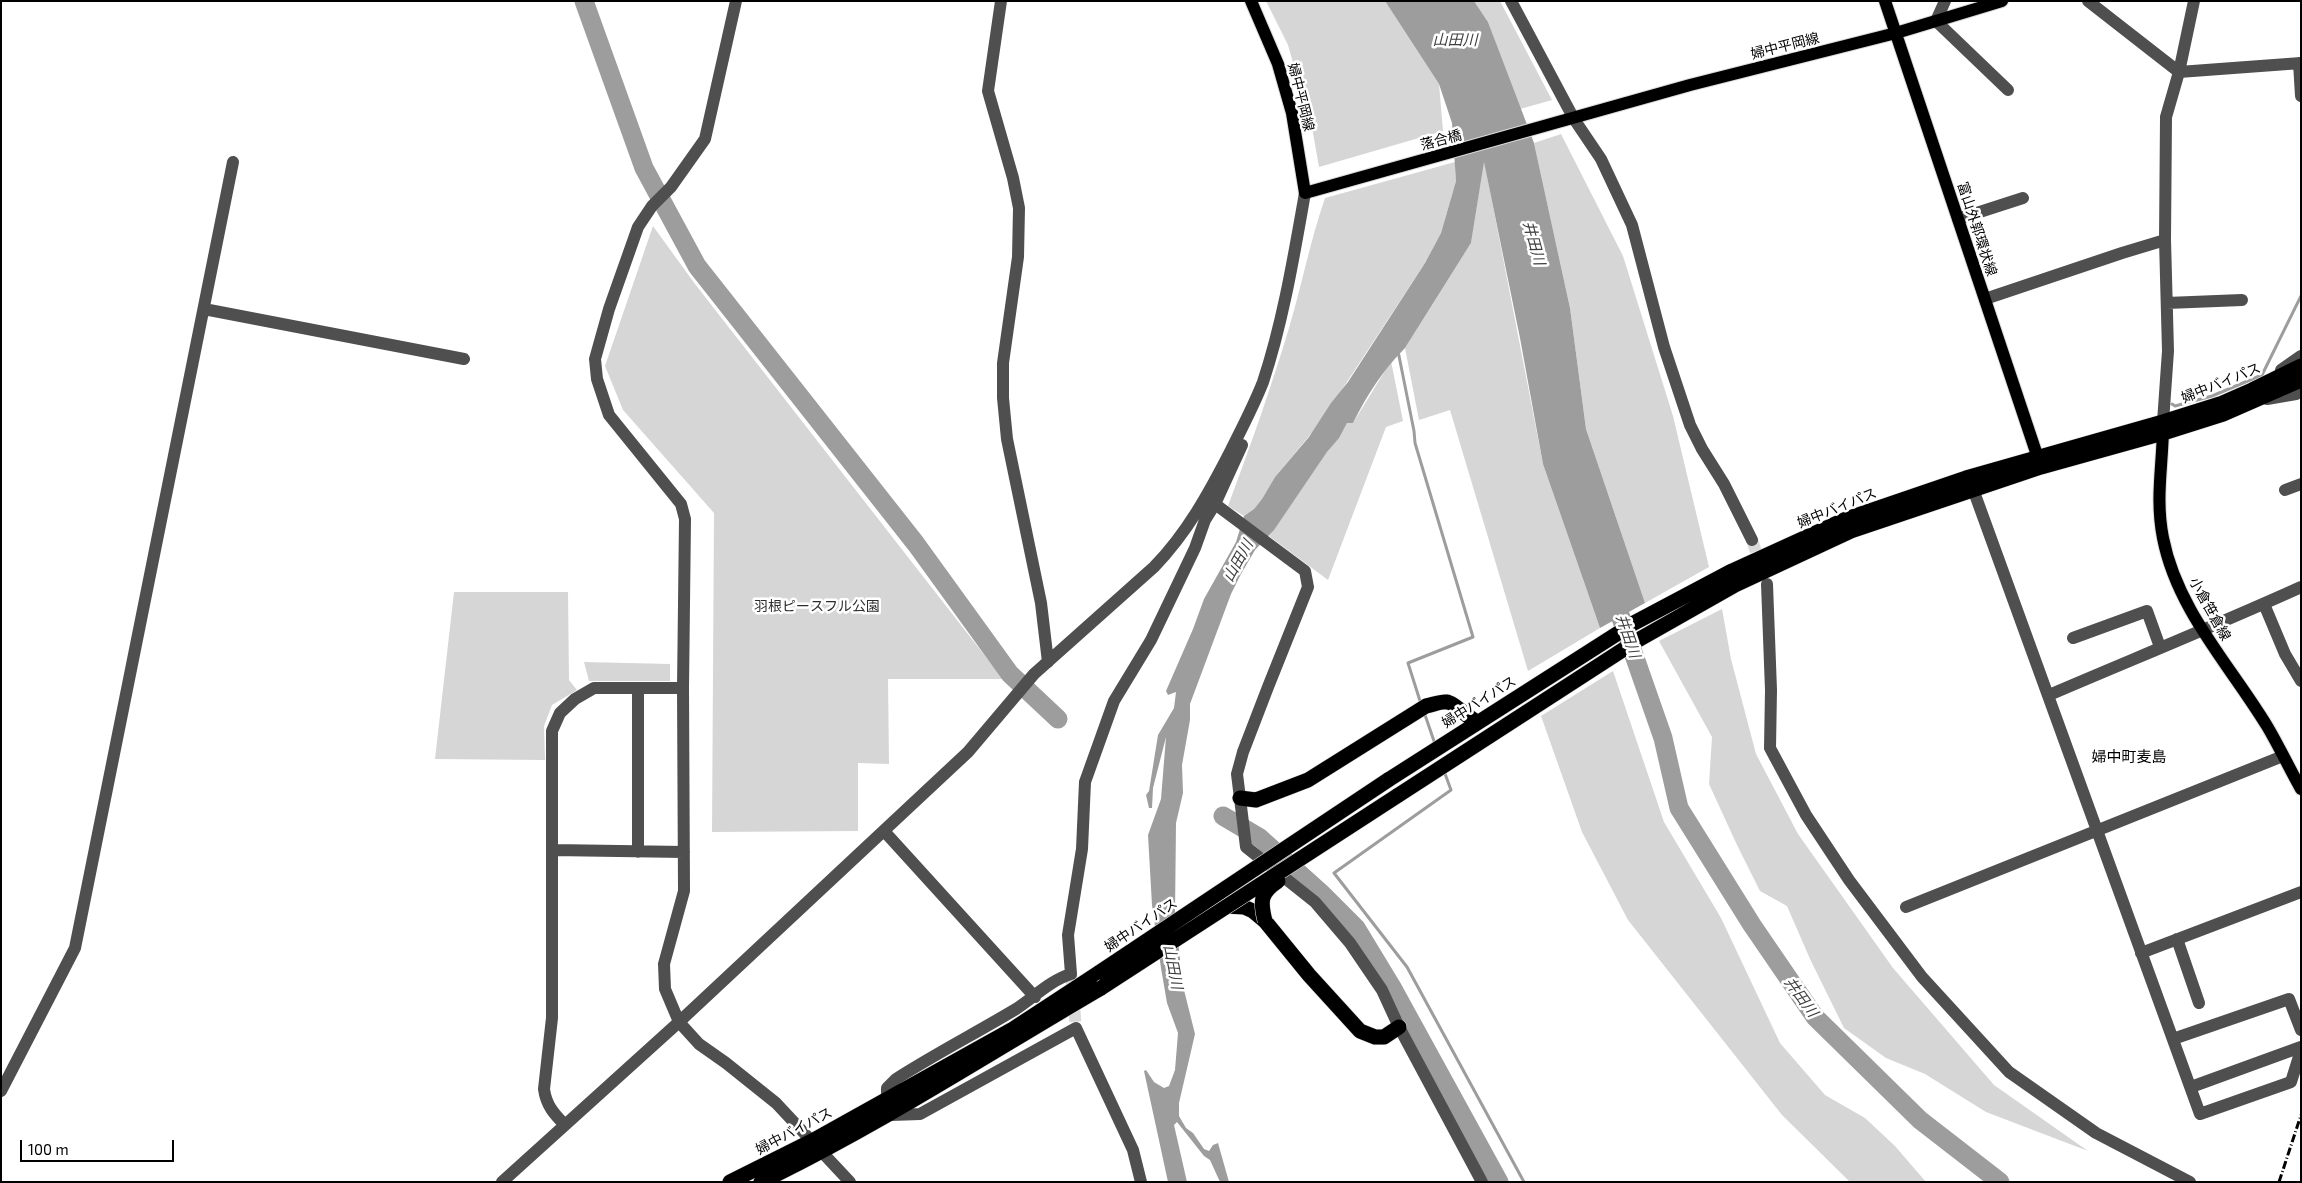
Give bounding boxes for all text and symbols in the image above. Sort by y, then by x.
street label: 婦中平岡線 [1749,29,1821,63]
water label: 山田川 [1433,31,1477,49]
street label: 婦中平岡線 [1284,61,1318,133]
street label: 落合橋 [1419,126,1463,154]
street label: 富山外郭環状線 [1954,180,2000,278]
water label: 井田川 [1519,219,1549,267]
street label: 婦中バイパス [2179,359,2263,407]
street label: 婦中バイパス [1795,484,1879,532]
water label: 山田川 [1219,537,1257,585]
street label: 小倉笹倉線 [2186,574,2234,644]
park label: 羽根ピースフル公園 [754,598,880,614]
water label: 井田川 [1612,612,1644,660]
street label: 婦中バイパス [1439,673,1519,731]
district label: 婦中町麦島 [2092,748,2166,766]
street label: 婦中バイパス [1101,895,1181,955]
water label: 山田川 [1160,943,1186,991]
water label: 井田川 [1780,974,1822,1020]
street label: 婦中バイパス [753,1104,835,1158]
scale bar [22,1130,176,1162]
text: 100 m [28,1140,69,1158]

